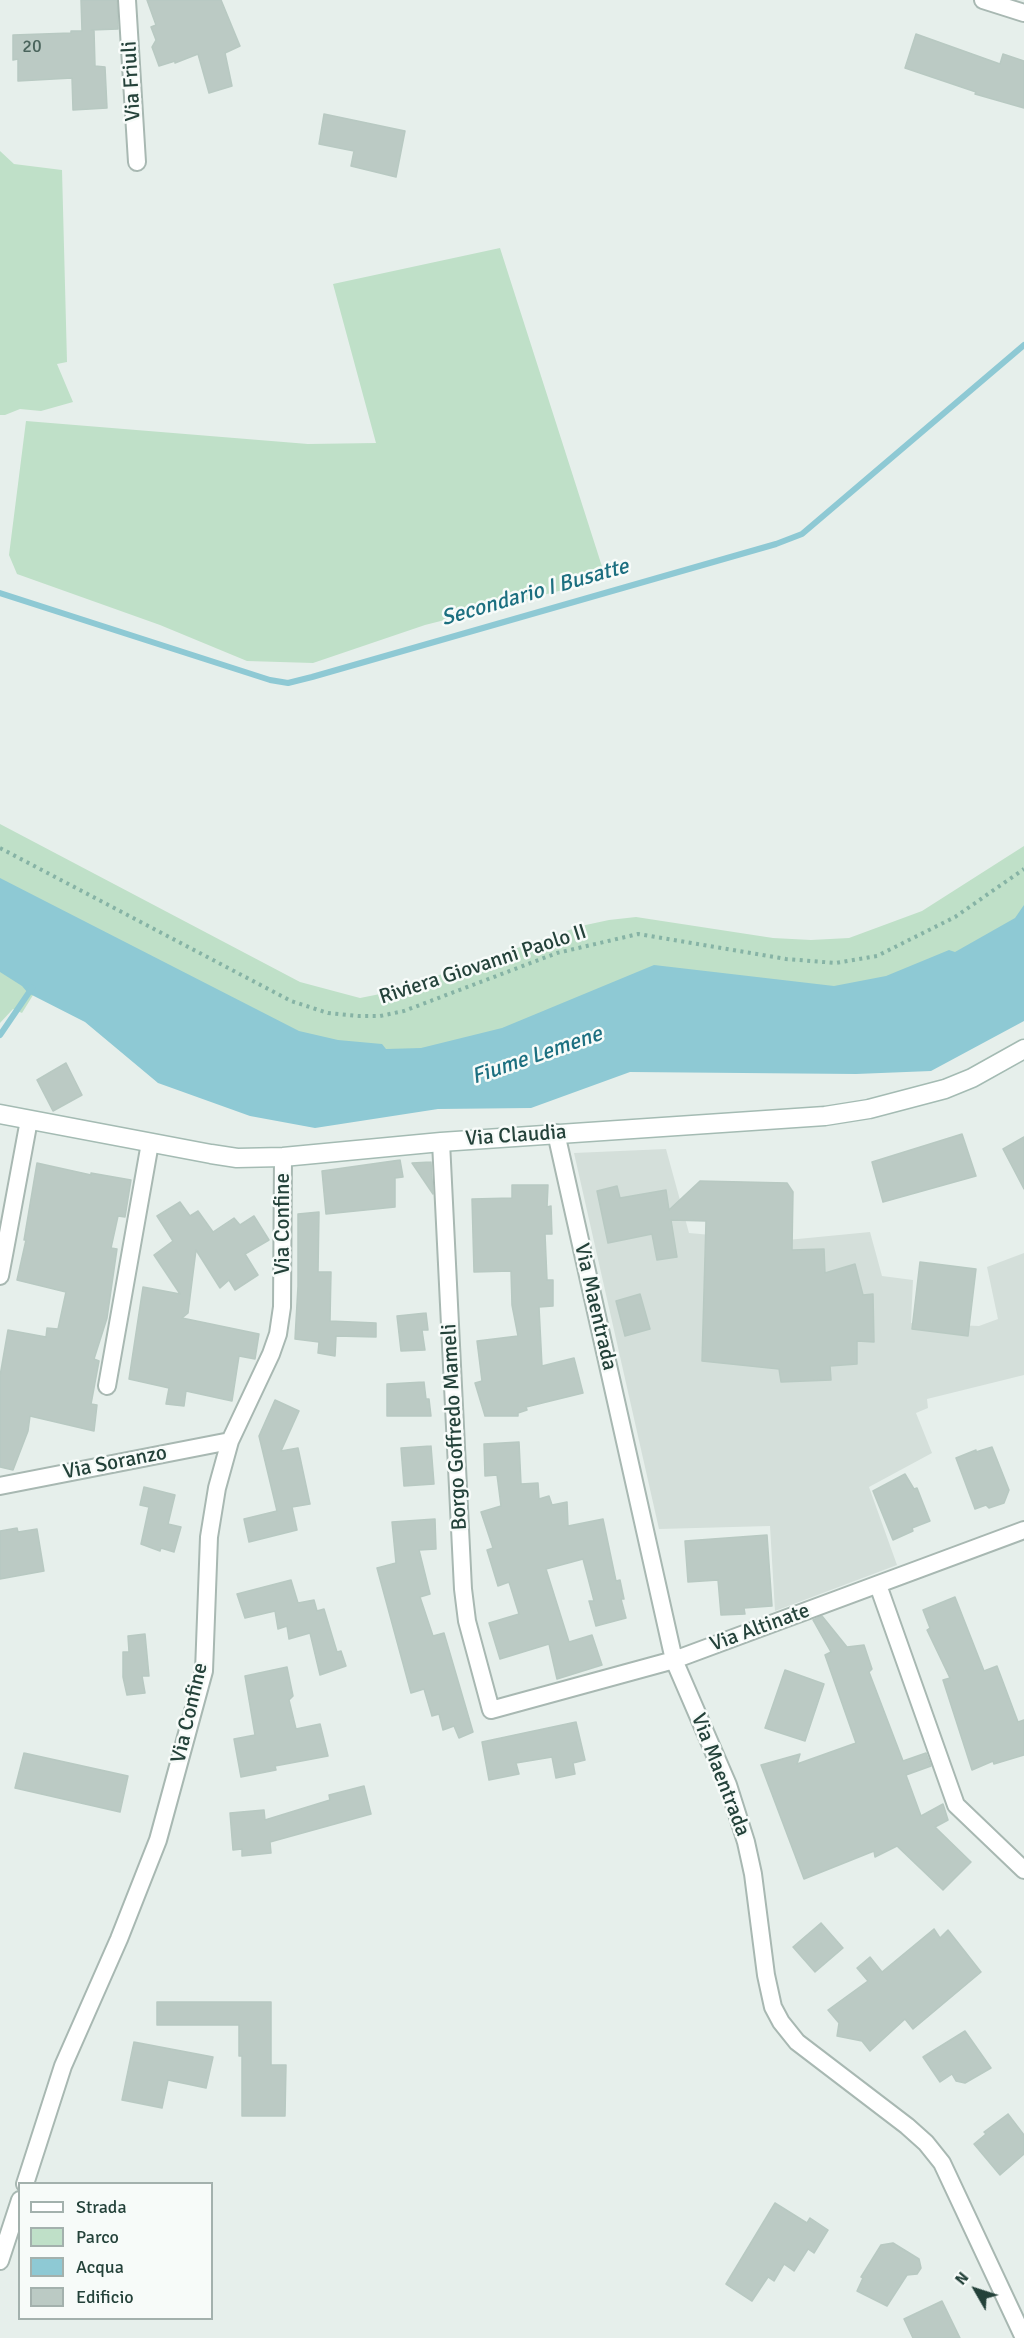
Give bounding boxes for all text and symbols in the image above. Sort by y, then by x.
house number: 20 [22,36,42,58]
street label: Via Friuli [117,40,147,122]
water label: Secondario I Busatte [438,554,632,632]
street label: Riviera Giovanni Paolo II [376,920,590,1010]
water label: Fiume Lemene [468,1021,606,1091]
street label: Via Claudia [465,1120,567,1152]
street label: Via Confine [270,1173,296,1275]
street label: Via Maentrada [568,1241,622,1373]
street label: Borgo Goffredo Mameli [437,1323,473,1531]
street label: Via Soranzo [61,1441,169,1485]
street label: Via Altinate [707,1598,813,1658]
street label: Via Confine [166,1660,214,1766]
street label: Via Maentrada [685,1710,755,1840]
legend [18,2182,213,2320]
text: Strada [76,2196,127,2218]
text: Parco [76,2226,119,2248]
text: Acqua [76,2256,124,2278]
north arrow [946,2260,1006,2320]
text: N [951,2268,973,2289]
text: Edificio [76,2286,134,2308]

